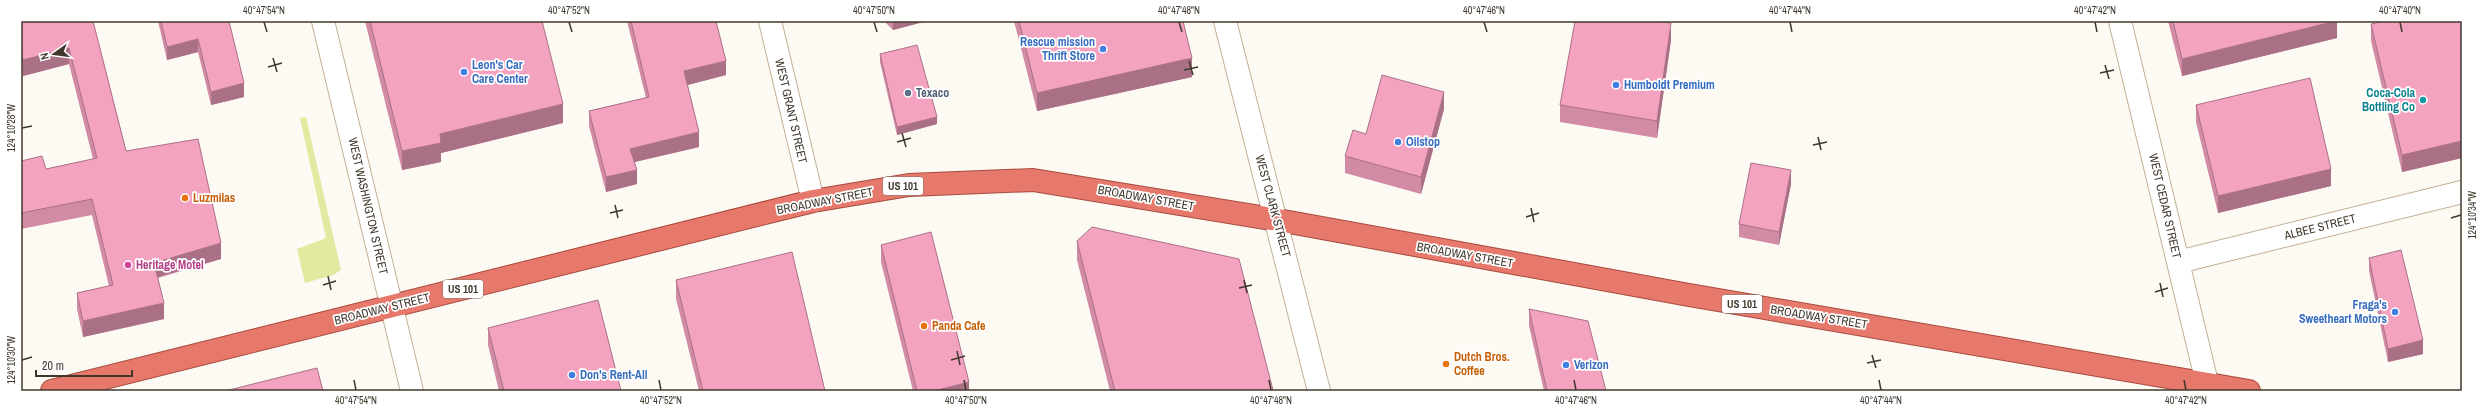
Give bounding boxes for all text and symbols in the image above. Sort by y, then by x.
text: 40°47'54"N [243,4,285,17]
text: 40°47'52"N [548,4,590,17]
text: 40°47'50"N [853,4,895,17]
text: 40°47'48"N [1158,4,1200,17]
text: 40°47'46"N [1463,4,1505,17]
text: 40°47'44"N [1769,4,1811,17]
text: 40°47'42"N [2074,4,2116,17]
text: 40°47'40"N [2379,4,2421,17]
north arrow [34,34,74,74]
place label: Rescue mission Thrift Store [1020,34,1096,64]
marker: Rescue mission Thrift Store [1098,44,1108,54]
text: N [37,52,52,61]
place label: Leon's Car Care Center [472,57,528,87]
street label: WEST GRANT STREET [771,57,811,165]
marker: Leon's Car Care Center [459,67,469,77]
place label: Humboldt Premium [1624,77,1715,93]
marker: Humboldt Premium [1611,80,1621,90]
place label: Texaco [916,85,949,101]
place label: Coca-Cola Bottling Co [2362,85,2416,115]
marker: Texaco [903,88,913,98]
marker: Coca-Cola Bottling Co [2418,95,2428,105]
text: 124°10'28"W [5,104,18,152]
place label: Oilstop [1406,134,1440,150]
street label: WEST WASHINGTON STREET [344,136,392,276]
marker: Oilstop [1393,137,1403,147]
street label: WEST CEDAR STREET [2145,152,2185,260]
street label: WEST CLARK STREET [1252,153,1294,259]
road number: US 101 [883,177,923,195]
street label: BROADWAY STREET [1096,182,1196,214]
street label: BROADWAY STREET [776,184,874,218]
place label: Luzmilas [193,190,236,206]
text: 124°10'34"W [2466,191,2479,239]
marker: Luzmilas [180,193,190,203]
street label: ALBEE STREET [2282,210,2357,244]
street label: BROADWAY STREET [1415,239,1515,271]
place label: Heritage Motel [136,257,204,273]
marker: Heritage Motel [123,260,133,270]
road number: US 101 [443,280,483,298]
street label: BROADWAY STREET [333,289,431,329]
road number: US 101 [1722,295,1762,313]
place label: Fraga's Sweetheart Motors [2299,297,2388,327]
street label: BROADWAY STREET [1769,301,1869,333]
marker: Fraga's Sweetheart Motors [2390,307,2400,317]
place label: Panda Cafe [932,318,986,334]
marker: Panda Cafe [919,321,929,331]
text: 124°10'30"W [5,336,18,384]
place label: Dutch Bros. Coffee [1454,349,1510,379]
scale bar [36,352,132,378]
place label: Verizon [1574,357,1609,373]
text: 20 m [42,358,64,374]
marker: Dutch Bros. Coffee [1441,359,1451,369]
marker: Verizon [1561,360,1571,370]
place label: Don's Rent-All [580,367,648,383]
marker: Don's Rent-All [567,370,577,380]
text: 40°47'54"N [335,394,377,407]
text: 40°47'52"N [640,394,682,407]
text: 40°47'50"N [945,394,987,407]
text: 40°47'48"N [1250,394,1292,407]
text: 40°47'46"N [1555,394,1597,407]
text: 40°47'44"N [1860,394,1902,407]
text: 40°47'42"N [2165,394,2207,407]

